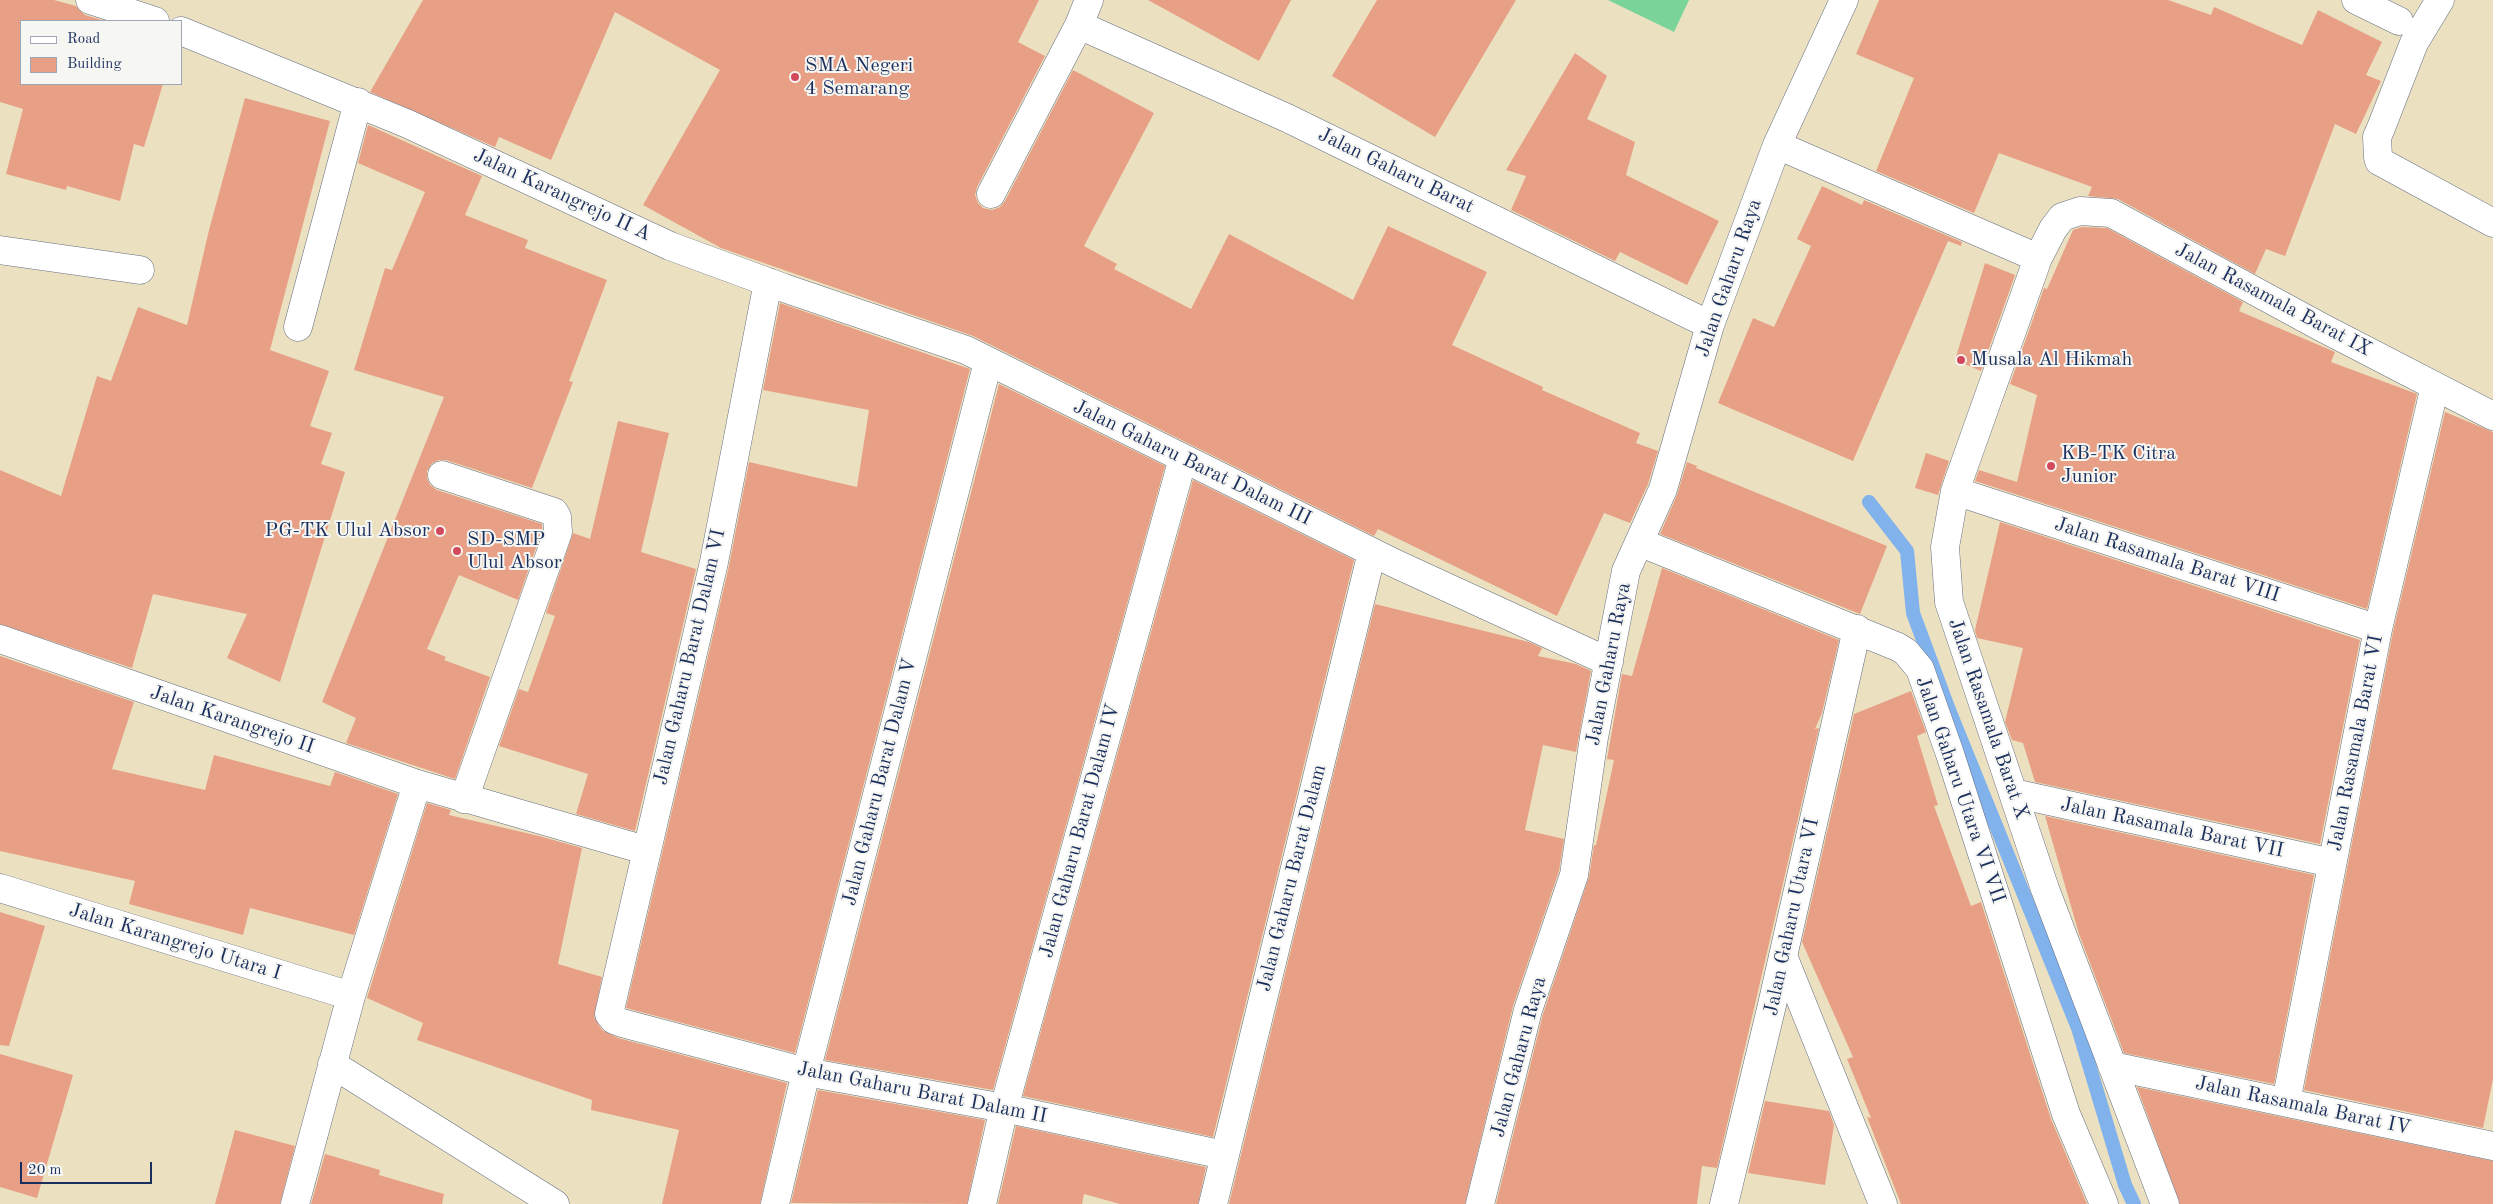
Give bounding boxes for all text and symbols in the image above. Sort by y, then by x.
legend [20,20,182,85]
text: Road [67,32,100,47]
place label: SMA Negeri 4 Semarang [805,54,913,101]
text: Building [67,57,122,72]
marker: SMA Negeri 4 Semarang [789,71,801,83]
street label: Jalan Gaharu Barat [1314,123,1478,219]
street label: Jalan Karangrejo II A [469,143,655,247]
street label: Jalan Gaharu Raya [1691,196,1767,360]
street label: Jalan Rasamala Barat IX [2171,238,2375,362]
place label: Musala Al Hikmah [1971,348,2132,372]
marker: Musala Al Hikmah [1955,354,1967,366]
street label: Jalan Gaharu Barat Dalam III [1069,395,1315,531]
place label: KB-TK Citra Junior [2061,442,2176,489]
marker: KB-TK Citra Junior [2045,460,2057,472]
street label: Jalan Rasamala Barat VIII [2051,512,2283,608]
place label: PG-TK Ulul Absor [265,519,430,543]
marker: PG-TK Ulul Absor [434,525,446,537]
street label: Jalan Gaharu Barat Dalam VI [649,527,731,787]
place label: SD-SMP Ulul Absor [467,528,562,575]
marker: SD-SMP Ulul Absor [451,545,463,557]
street label: Jalan Gaharu Raya [1581,580,1637,748]
street label: Jalan Rasamala Barat X [1942,615,2034,823]
street label: Jalan Rasamala Barat VI [2323,633,2389,853]
street label: Jalan Gaharu Barat Dalam V [838,656,922,908]
street label: Jalan Gaharu Utara VI VII [1910,674,2010,906]
street label: Jalan Karangrejo II [147,681,317,759]
street label: Jalan Gaharu Barat Dalam IV [1035,701,1125,961]
street label: Jalan Gaharu Barat Dalam [1252,762,1332,994]
street label: Jalan Rasamala Barat VII [2058,793,2286,863]
street label: Jalan Gaharu Utara VI [1759,816,1825,1018]
street label: Jalan Karangrejo Utara I [66,898,284,986]
street label: Jalan Gaharu Raya [1486,974,1552,1140]
street label: Jalan Gaharu Barat Dalam II [795,1057,1049,1129]
street label: Jalan Rasamala Barat IV [2193,1071,2413,1141]
scale bar [22,1152,155,1184]
text: 20 m [28,1163,62,1178]

